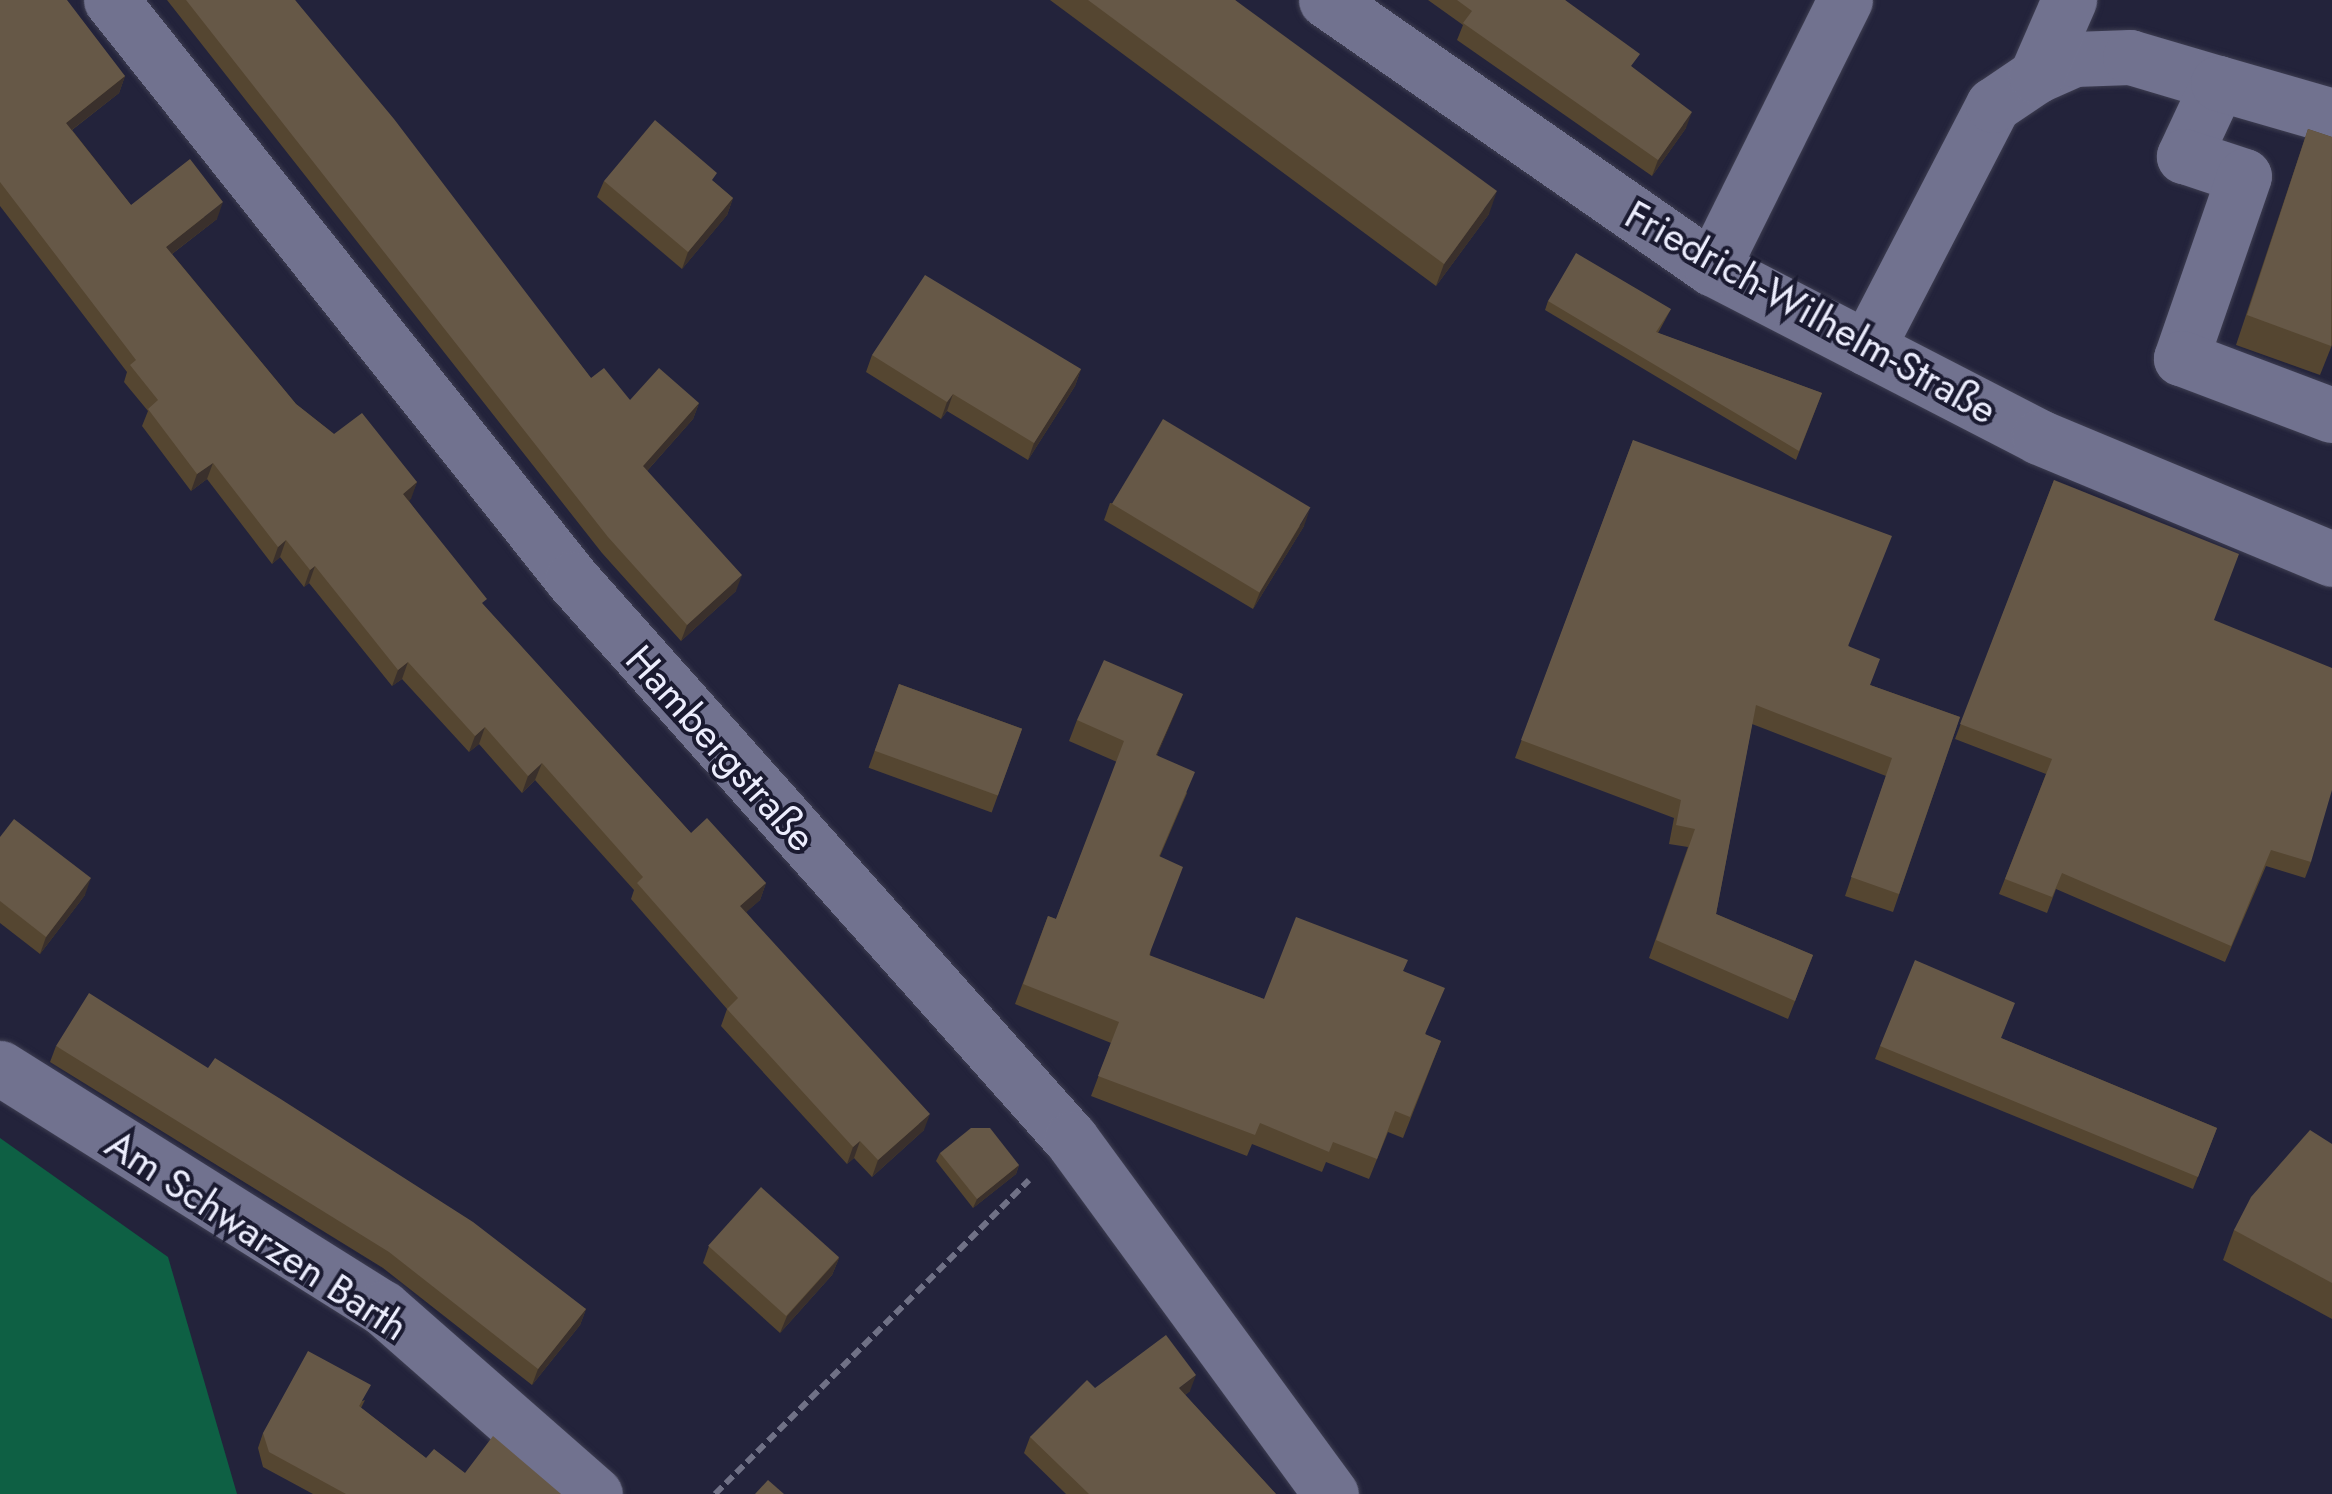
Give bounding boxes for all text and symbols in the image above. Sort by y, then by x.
street label: Friedrich-Wilhelm-Straße [1617,190,2005,434]
street label: Hambergstraße [616,635,826,861]
street label: Am Schwarzen Barth [97,1120,417,1350]

